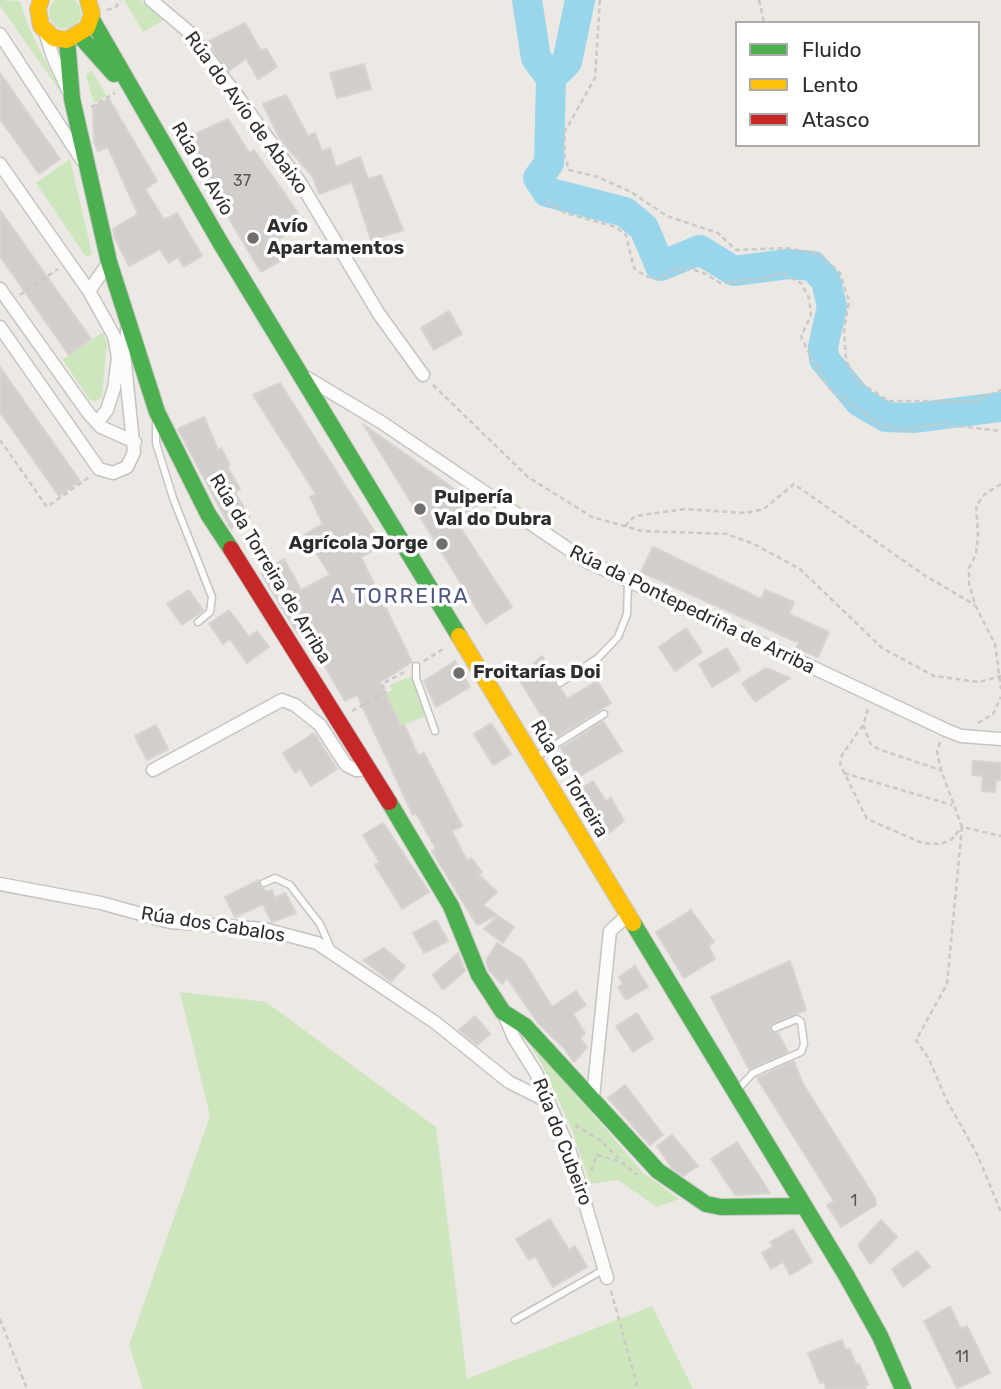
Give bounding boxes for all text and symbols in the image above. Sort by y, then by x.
legend [735,21,980,147]
street label: Rúa do Avío de Abaixo [179,27,313,199]
text: Fluido [802,37,862,62]
text: Lento [802,72,858,97]
text: Atasco [802,107,870,132]
street label: Rúa do Avío [166,118,238,220]
house number: 37 [233,171,251,191]
place label: Avío Apartamentos [267,216,404,260]
marker: Avío Apartamentos [245,230,261,246]
street label: Rúa da Torreira de Arriba [204,470,336,668]
place label: Pulpería Val do Dubra [434,487,552,531]
marker: Pulpería Val do Dubra [412,501,428,517]
place label: Agrícola Jorge [289,533,428,555]
marker: Agrícola Jorge [434,536,450,552]
street label: Rúa da Pontepedriña de Arriba [566,541,818,679]
district label: A TORREIRA [332,584,468,610]
place label: Froitarías Doi [473,662,601,684]
marker: Froitarías Doi [451,665,467,681]
street label: Rúa da Torreira [525,716,613,842]
street label: Rúa dos Cabalos [139,902,287,948]
street label: Rúa do Cubeiro [527,1075,597,1209]
house number: 1 [851,1191,857,1211]
house number: 11 [955,1347,969,1367]

